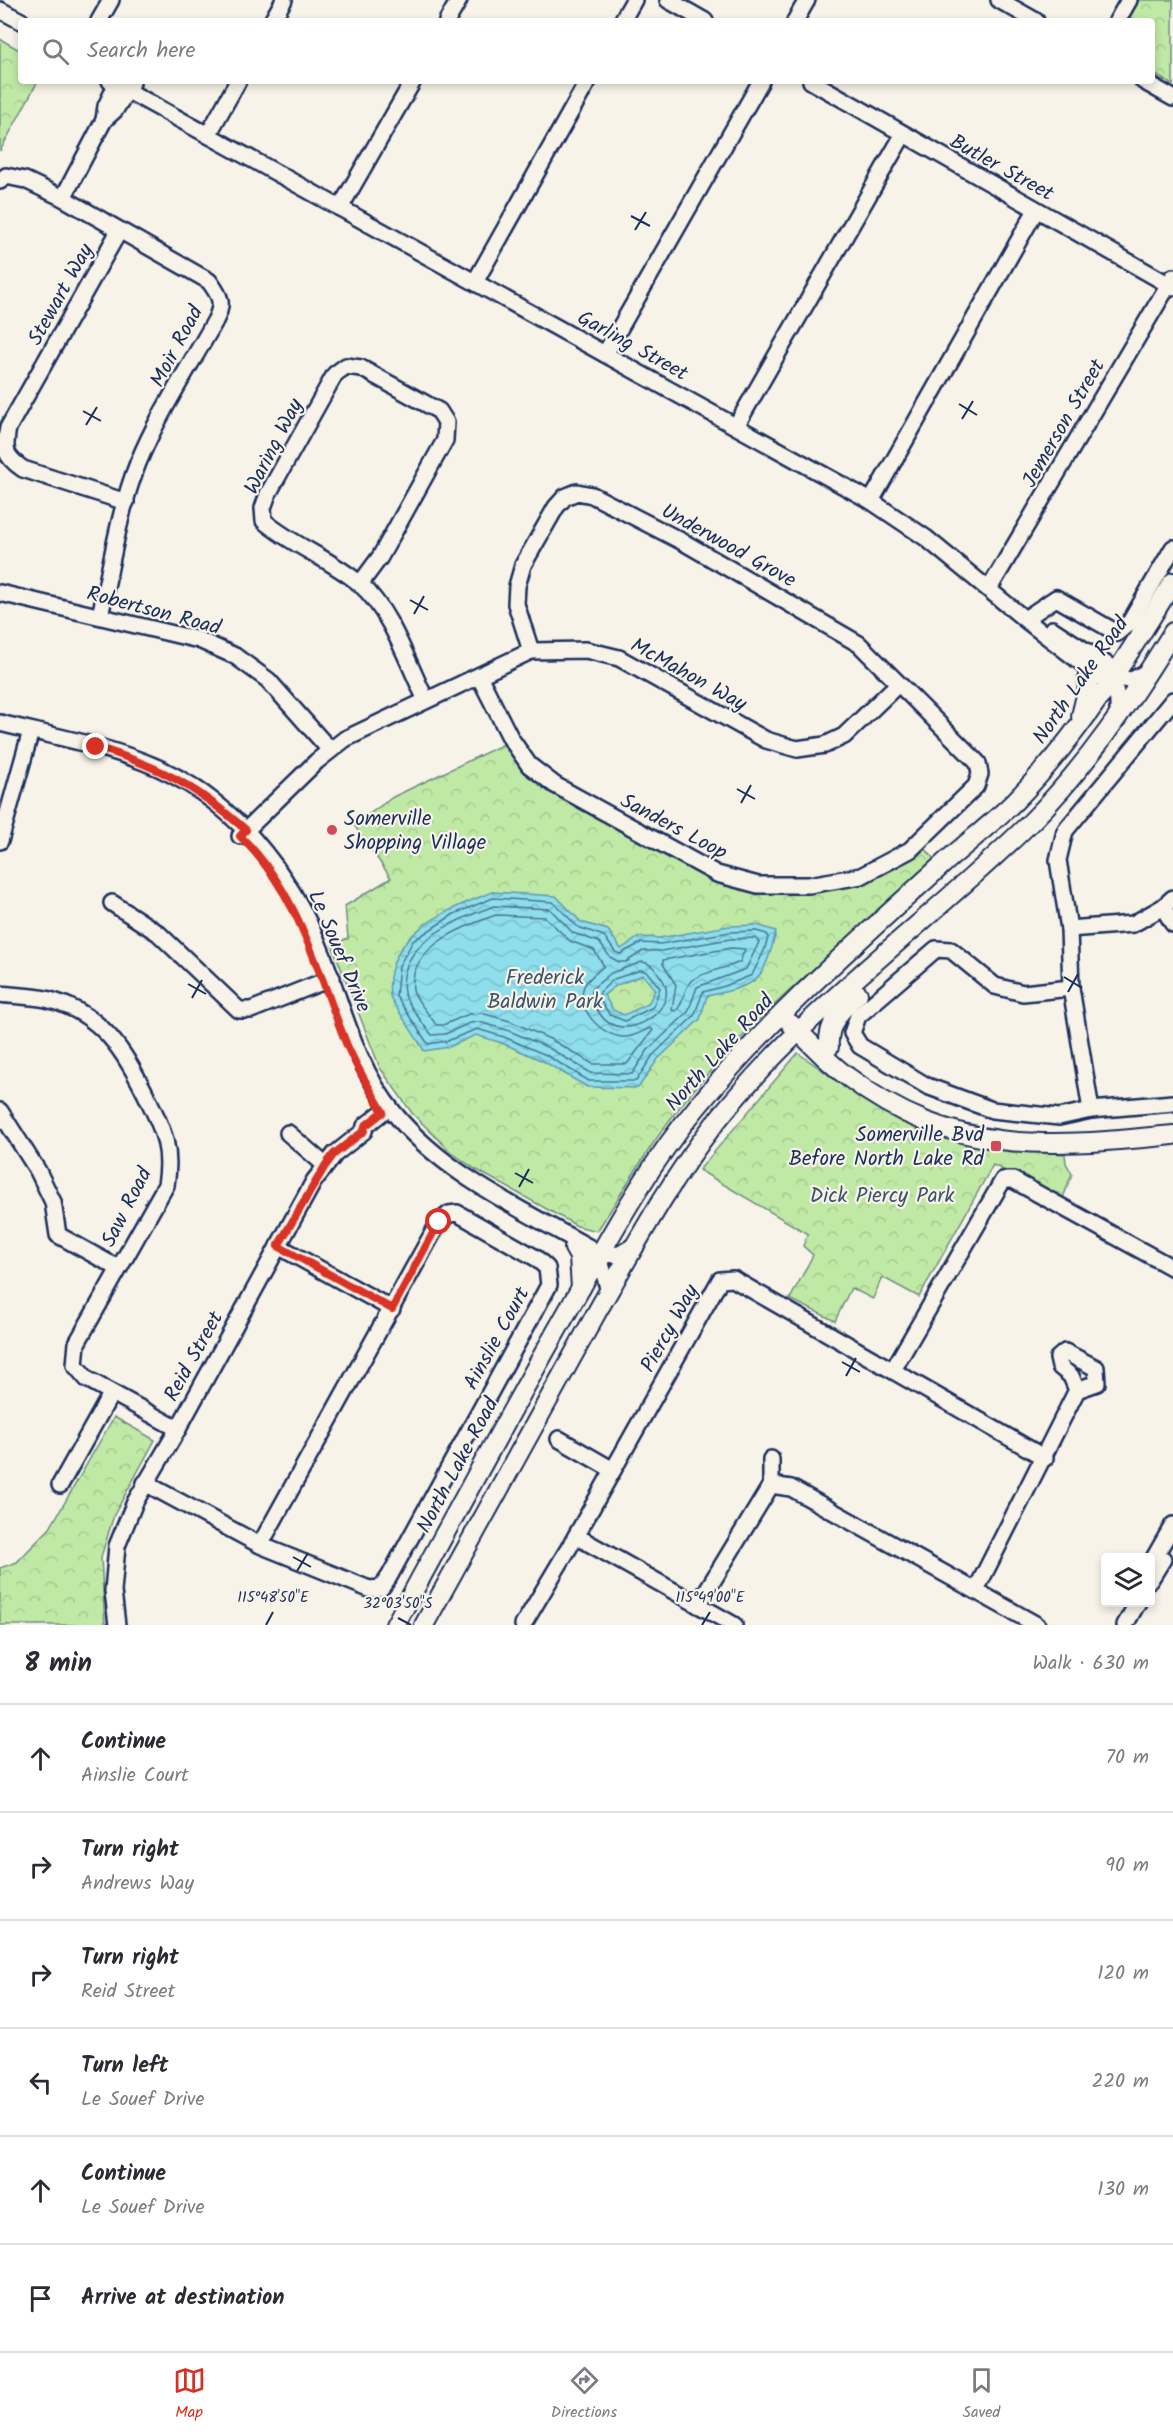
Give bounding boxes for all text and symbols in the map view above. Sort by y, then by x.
search box [18,18,1155,84]
text: Search here [87,34,195,69]
icon: search [39,35,72,68]
street label: Butler Street [943,126,1060,211]
street label: Stewart Way [20,237,103,352]
street label: Moir Road [142,299,213,394]
street label: Garling Street [571,302,695,391]
street label: Jemerson Street [1014,353,1115,494]
street label: Waring Way [236,393,313,500]
street label: Underwood Grove [655,495,802,597]
street label: Robertson Road [83,578,225,645]
street label: North Lake Road [1025,610,1138,752]
street label: McMahon Way [624,630,753,721]
route end [82,733,108,759]
street label: Sanders Loop [614,785,733,869]
place label: Somerville Shopping Village [344,803,487,860]
marker: Somerville Shopping Village [325,823,339,837]
street label: Le Souef Drive [298,885,379,1018]
park label: Frederick Baldwin Park [487,962,603,1019]
street label: North Lake Road [658,986,783,1120]
place label: Somerville Bvd Before North Lake Rd [789,1119,985,1176]
marker: Somerville Bvd Before North Lake Rd [989,1139,1003,1153]
street label: Saw Road [93,1162,162,1253]
park label: Dick Piercy Park [810,1180,954,1213]
route start [425,1208,451,1234]
street label: Piercy Way [632,1278,708,1379]
street label: Ainslie Court [455,1280,540,1396]
street label: Reid Street [156,1305,233,1408]
street label: North Lake Road [409,1391,508,1540]
map controls [1101,1553,1155,1607]
button: layers [1101,1553,1155,1607]
text: 115°48'50"E [237,1586,310,1610]
text: 115°49'00"E [675,1586,746,1610]
text: 32°03'50"S [363,1592,433,1616]
text: 8 min [24,1643,92,1685]
text: Walk · 630 m [1032,1648,1149,1680]
text: Continue [81,1725,166,1760]
icon: ahead [24,1742,57,1775]
text: 70 m [1106,1742,1149,1774]
text: Ainslie Court [81,1760,189,1792]
text: Turn right [81,1833,179,1868]
icon: right [24,1850,57,1883]
text: 90 m [1105,1850,1149,1882]
text: Andrews Way [81,1868,194,1900]
text: Turn right [81,1941,179,1976]
icon: right [24,1958,57,1991]
text: 120 m [1097,1958,1149,1990]
text: Reid Street [81,1976,175,2008]
text: Turn left [81,2049,168,2084]
icon: left [24,2066,57,2099]
text: 220 m [1092,2066,1149,2098]
text: Le Souef Drive [81,2084,205,2116]
text: Continue [81,2157,166,2192]
icon: ahead [24,2174,57,2207]
text: 130 m [1097,2174,1149,2206]
text: Le Souef Drive [81,2192,205,2224]
text: Arrive at destination [81,2281,284,2316]
icon: arrive [24,2282,57,2315]
tab: Map [173,2364,206,2425]
tab: Directions [551,2364,617,2425]
tab: Saved [962,2364,1000,2425]

